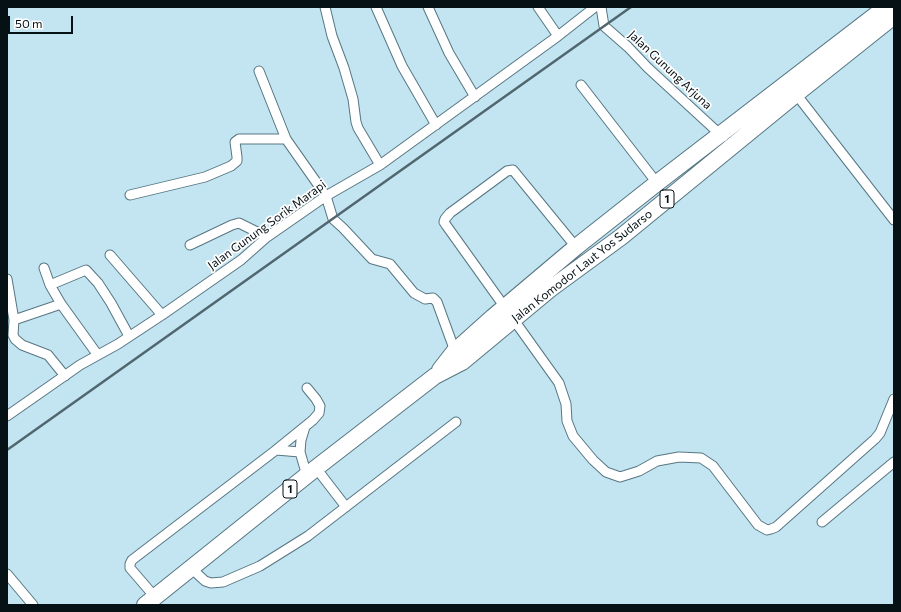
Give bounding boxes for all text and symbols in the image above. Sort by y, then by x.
scale bar [10,8,75,34]
text: 50 m [15,16,43,30]
street label: Jalan Gunung Arjuna [625,28,715,112]
street label: Jalan Gunung Sorik Marapi [205,177,329,273]
road number: 1 [660,190,674,208]
street label: Jalan Komodor Laut Yos Sudarso [509,207,655,325]
road number: 1 [283,480,297,498]

